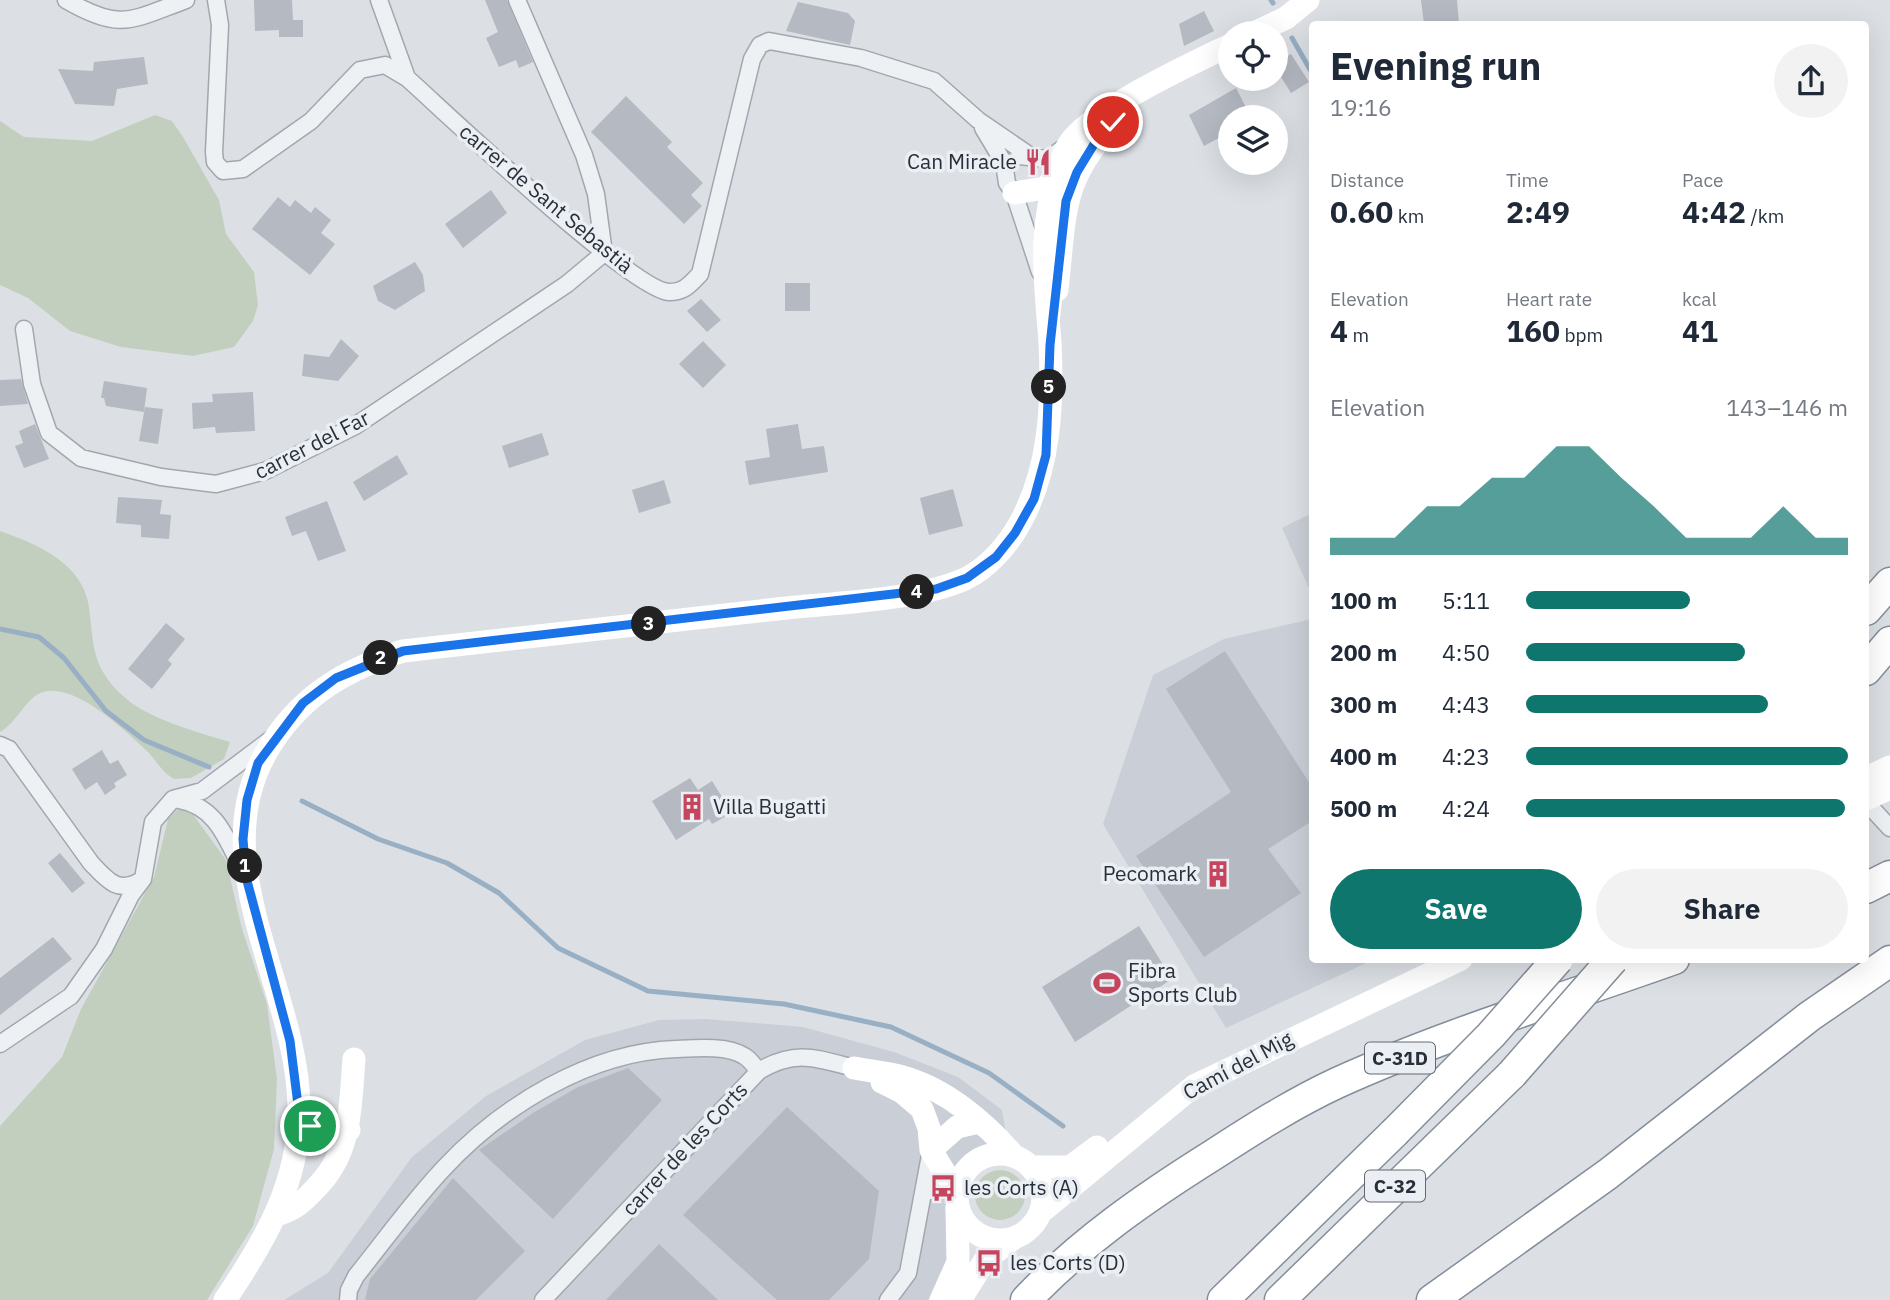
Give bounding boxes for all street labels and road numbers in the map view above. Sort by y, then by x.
street label: carrer de Sant Sebastià [454,117,639,279]
street label: carrer del Far [249,403,374,485]
street label: Camí del Mig [1178,1024,1297,1106]
road number: C-31D [1365,1042,1435,1074]
street label: carrer de les Corts [615,1076,753,1221]
road number: C-32 [1365,1170,1425,1202]

